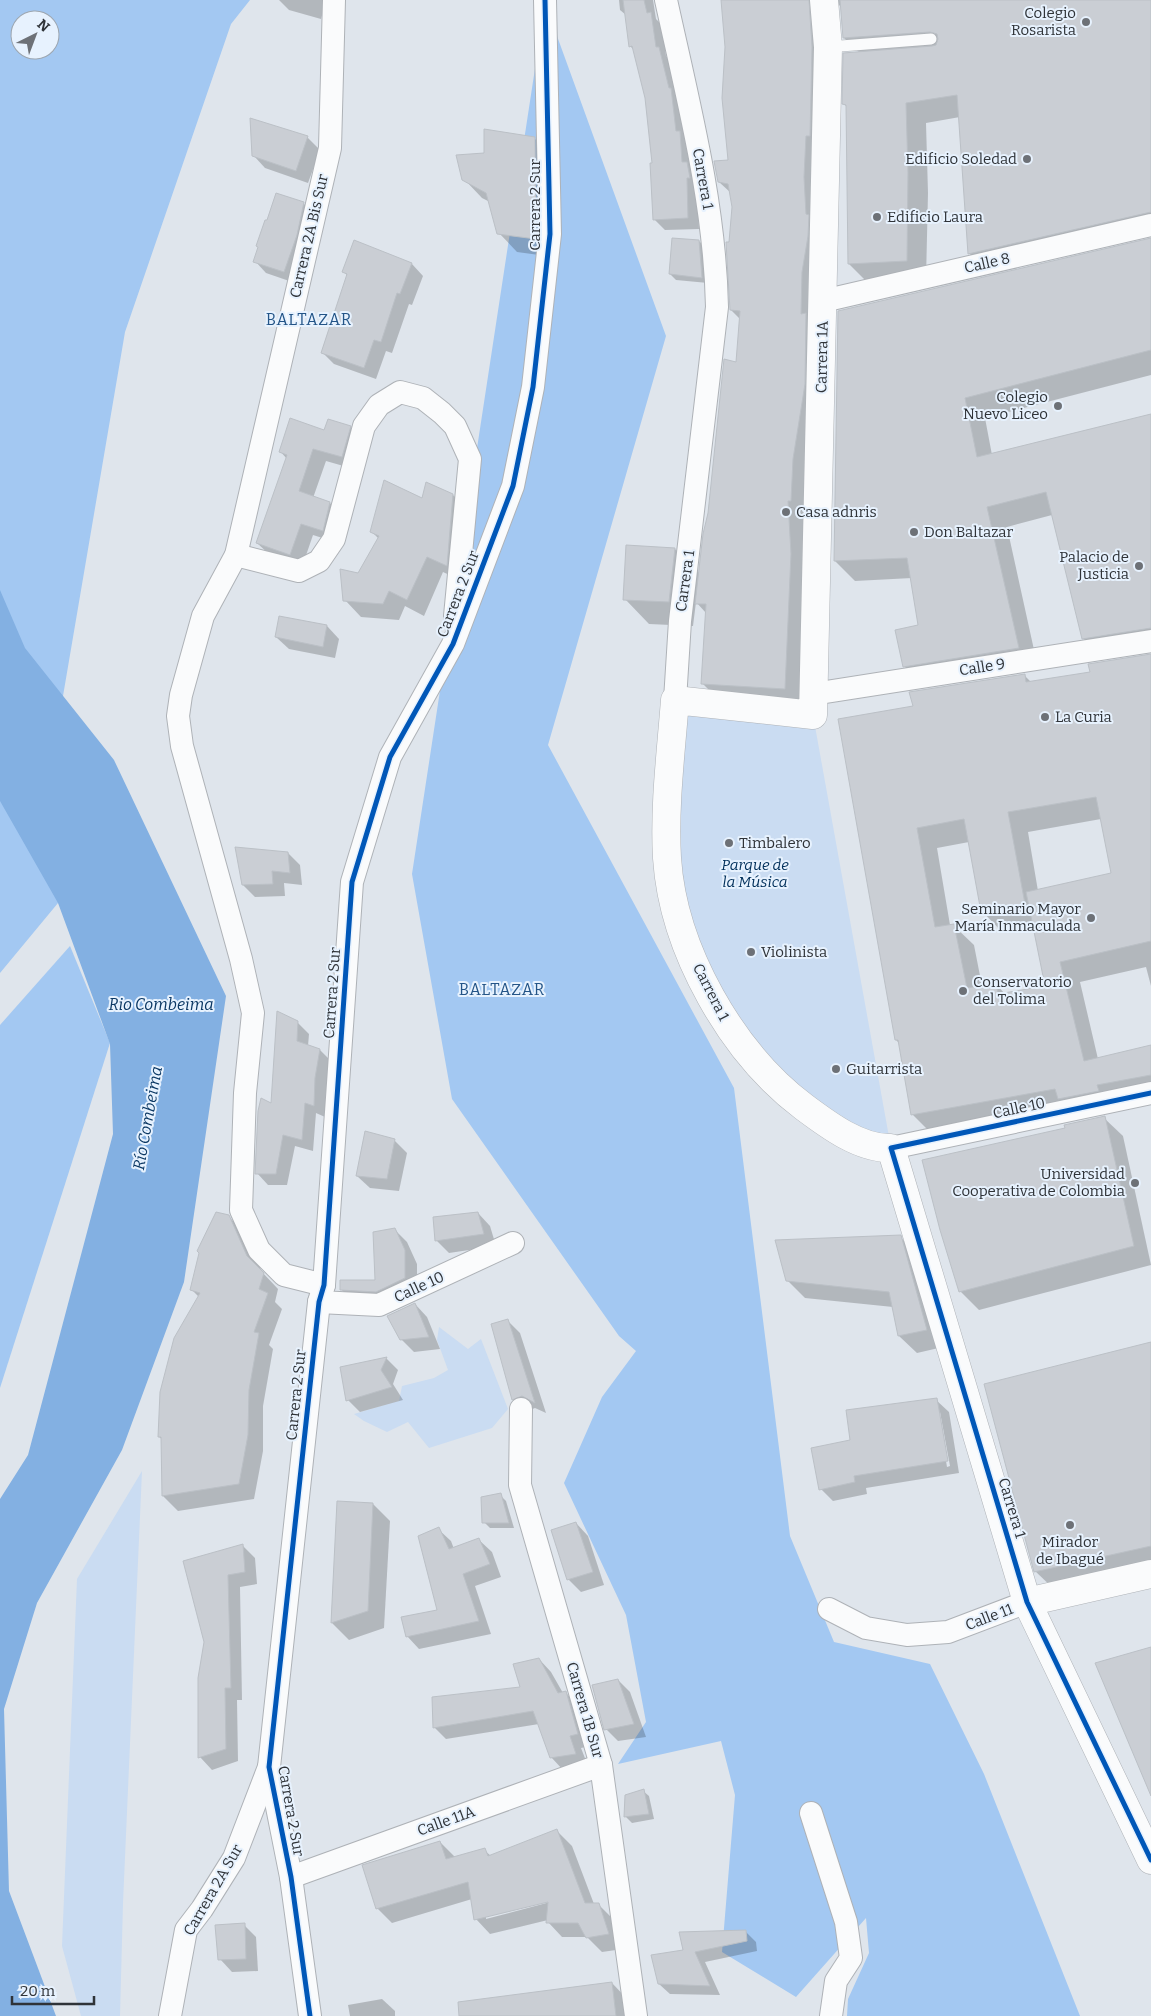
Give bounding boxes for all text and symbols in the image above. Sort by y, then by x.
place label: Colegio Rosarista [1011,4,1076,39]
north arrow [10,10,60,60]
text: N [34,16,53,36]
marker: Colegio Rosarista [1080,16,1092,28]
street label: Carrera 1 [689,147,717,211]
place label: Edificio Soledad [905,150,1017,168]
marker: Edificio Soledad [1021,153,1033,165]
street label: Carrera 2 Sur [526,159,544,251]
street label: Carrera 2A Bis Sur [286,172,332,300]
place label: Edificio Laura [887,208,983,226]
marker: Edificio Laura [871,211,883,223]
street label: Calle 8 [962,249,1012,277]
district label: BALTAZAR [266,310,352,329]
street label: Carrera 1A [812,320,832,393]
place label: Colegio Nuevo Liceo [963,388,1048,423]
marker: Colegio Nuevo Liceo [1052,400,1064,412]
place label: Casa adnris [796,503,877,521]
marker: Casa adnris [780,506,792,518]
place label: Don Baltazar [924,523,1014,541]
marker: Don Baltazar [908,526,920,538]
street label: Carrera 2 Sur [433,548,483,640]
place label: Palacio de Justicia [1059,548,1129,583]
street label: Carrera 1 [672,549,698,613]
marker: Palacio de Justicia [1133,560,1145,572]
street label: Calle 9 [958,654,1006,680]
place label: La Curia [1055,708,1112,726]
marker: La Curia [1039,711,1051,723]
place label: Timbalero [739,834,811,852]
marker: Timbalero [723,837,735,849]
park label: Parque de la Música [721,856,789,891]
place label: Seminario Mayor María Inmaculada [955,900,1081,935]
marker: Seminario Mayor María Inmaculada [1085,912,1097,924]
place label: Violinista [761,943,827,961]
street label: Carrera 2 Sur [320,946,344,1039]
marker: Violinista [745,946,757,958]
street label: Carrera 1 [689,960,733,1024]
place label: Conservatorio del Tolima [973,973,1072,1008]
district label: BALTAZAR [459,980,545,999]
marker: Conservatorio del Tolima [957,985,969,997]
water label: Rio Combeima [108,995,214,1014]
place label: Guitarrista [846,1060,922,1078]
marker: Guitarrista [830,1063,842,1075]
water label: Río Combeima [129,1065,166,1171]
street label: Calle 10 [991,1094,1047,1122]
place label: Universidad Cooperativa de Colombia [952,1165,1125,1200]
marker: Universidad Cooperativa de Colombia [1129,1177,1141,1189]
street label: Calle 10 [391,1268,447,1306]
street label: Carrera 2 Sur [282,1348,310,1442]
street label: Carrera 1 [994,1476,1030,1540]
marker: Mirador de Ibagué [1064,1519,1076,1531]
place label: Mirador de Ibagué [1036,1533,1104,1568]
street label: Calle 11 [963,1600,1015,1634]
street label: Carrera 1B Sur [563,1660,607,1761]
street label: Carrera 2 Sur [274,1764,308,1858]
street label: Calle 11A [415,1802,478,1840]
street label: Carrera 2A Sur [180,1841,247,1939]
scale bar [12,1974,95,2006]
text: 20 m [20,1982,56,2000]

